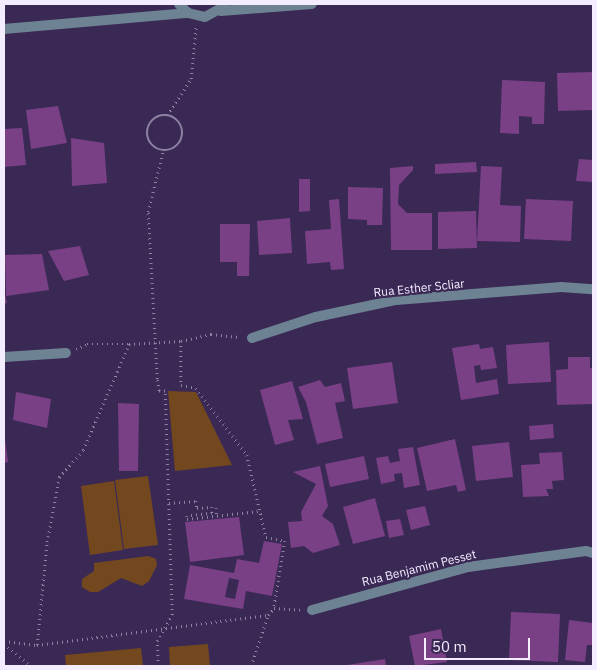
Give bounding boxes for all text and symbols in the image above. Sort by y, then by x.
street label: Rua Esther Scliar [373,276,465,300]
street label: Rua Benjamim Pesset [360,547,478,589]
scale bar [427,628,533,660]
text: 50 m [432,637,467,656]

